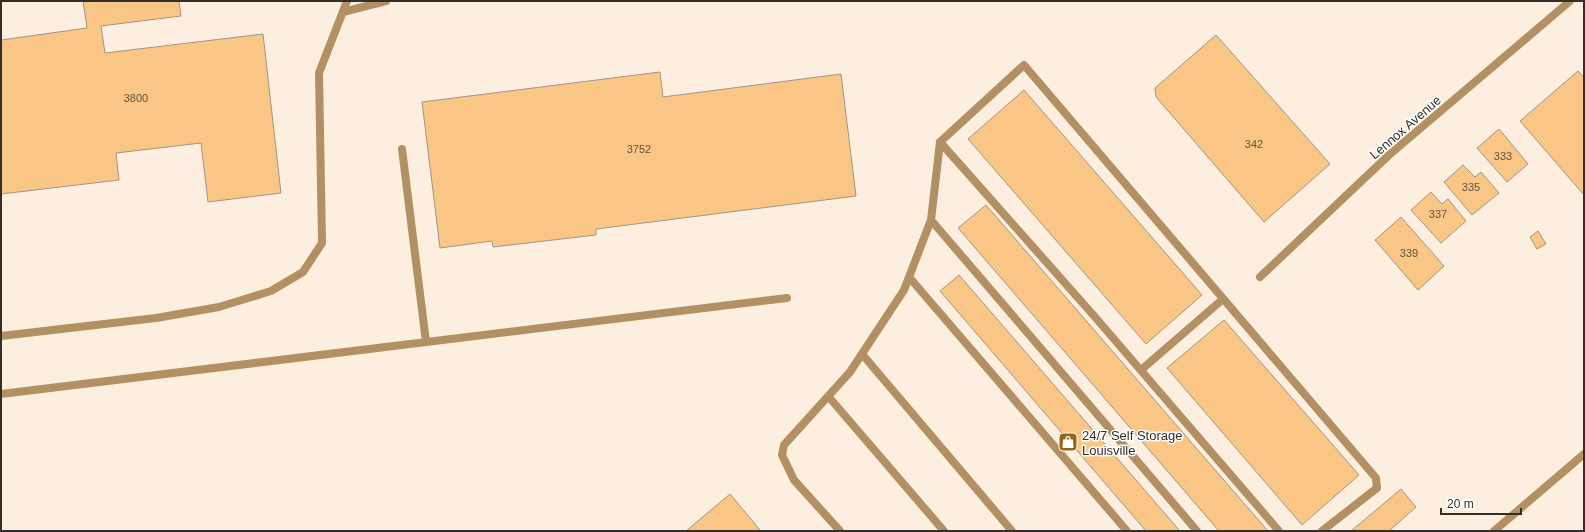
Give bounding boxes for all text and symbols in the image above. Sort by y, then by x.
house number: 3800 [124,92,148,104]
street label: Lennox Avenue [1367,92,1444,162]
house number: 342 [1245,138,1263,150]
house number: 3752 [627,143,651,155]
house number: 333 [1494,150,1512,162]
house number: 335 [1462,181,1480,193]
house number: 337 [1429,208,1447,220]
house number: 339 [1400,247,1418,259]
place label: 24/7 Self Storage Louisville [1082,428,1182,458]
shop icon: 24/7 Self Storage Louisville [1057,431,1079,453]
scale bar [1441,490,1521,516]
text: 20 m [1447,497,1474,511]

